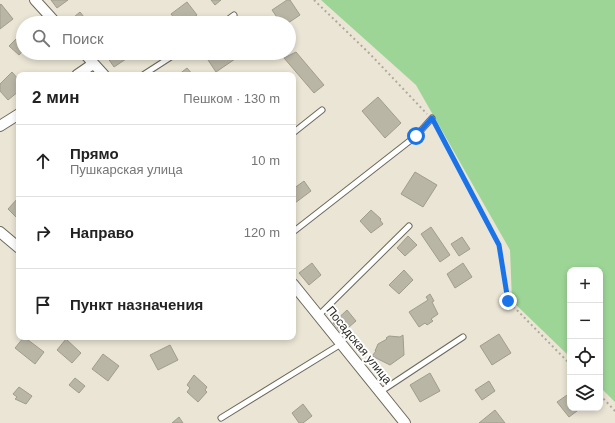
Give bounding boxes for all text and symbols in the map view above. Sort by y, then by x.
search box [16,16,296,60]
icon: search [30,27,52,49]
text: Поиск [62,30,104,47]
text: 2 мин [32,88,79,107]
text: Пешком · 130 m [183,91,280,106]
route start [407,127,425,145]
text: Прямо [70,145,119,162]
icon: ahead [32,150,54,172]
text: 10 m [251,153,280,168]
text: Пушкарская улица [70,162,183,177]
icon: right [32,222,54,244]
text: Направо [70,224,134,241]
text: 120 m [244,225,280,240]
map controls [567,267,603,411]
button: + [567,267,603,303]
route end [499,292,517,310]
icon: arrive [32,294,54,316]
text: Пункт назначения [70,296,203,313]
street label: Посадская улица [323,303,395,387]
button: − [567,303,603,339]
button: locate [567,339,603,375]
button: layers [567,375,603,411]

